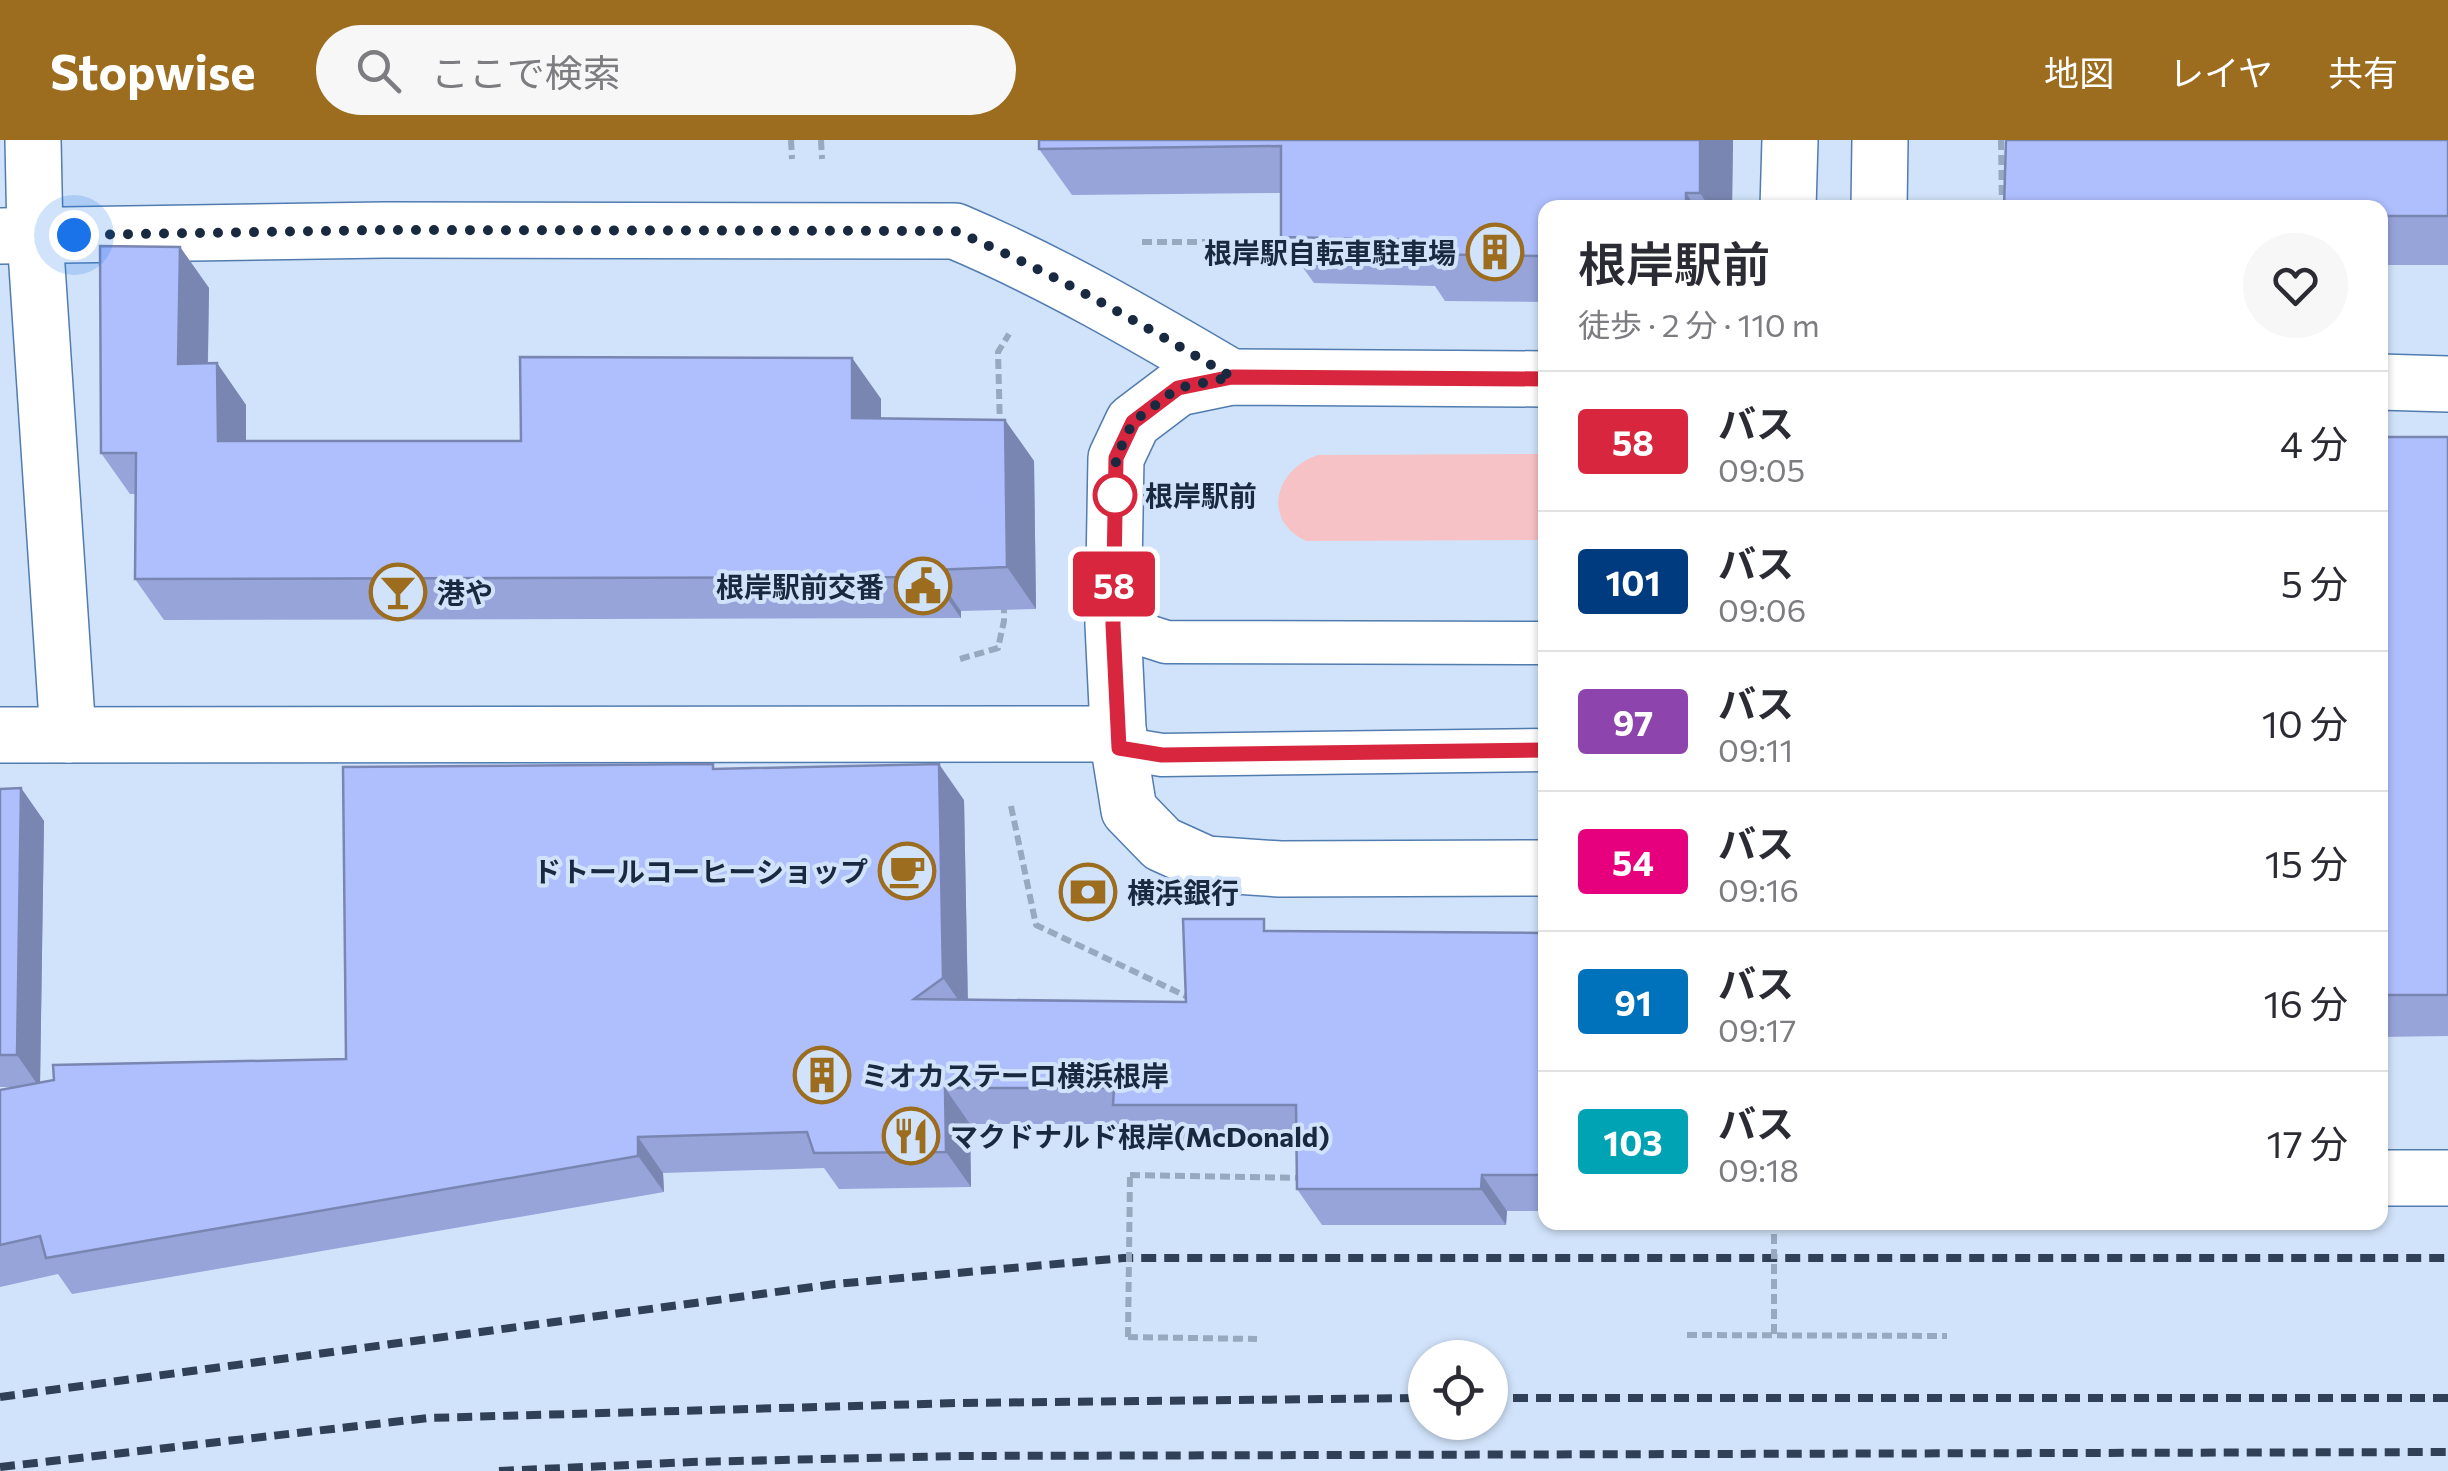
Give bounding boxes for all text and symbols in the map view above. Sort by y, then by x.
search box [316,25,1016,115]
text: Stopwise [50,41,256,100]
icon: search [351,43,406,98]
text: ここで検索 [431,48,621,95]
text: 地図 [2044,50,2114,93]
text: レイヤ [2169,50,2273,93]
text: 共有 [2328,50,2398,93]
your location [49,210,99,260]
building icon: 根岸駅自転車駐車場 [1465,222,1525,282]
text: 根岸駅前 [1578,233,1770,292]
button: heart [2243,233,2348,338]
place label: 根岸駅自転車駐車場 [1204,235,1456,269]
text: 徒歩 · 2 分 · 110 m [1578,304,1820,344]
text: バス [1718,399,1794,446]
text: 4 分 [2280,419,2348,466]
text: 58 [1612,420,1654,463]
text: 09:05 [1718,449,1805,489]
marker: 根岸駅前 [1094,474,1136,516]
place label: 根岸駅前 [1145,478,1257,512]
text: バス [1718,539,1794,586]
line badge: 58 [1069,552,1159,616]
public building icon: 根岸駅前交番 [893,556,953,616]
text: 5 分 [2281,559,2348,606]
text: 101 [1606,560,1660,603]
bar icon: 港や [368,562,428,622]
text: 58 [1093,563,1135,606]
place label: 根岸駅前交番 [716,569,884,603]
place label: 港や [437,575,493,609]
text: 09:06 [1718,589,1806,629]
text: バス [1718,679,1794,726]
text: 10 分 [2262,699,2348,746]
text: 97 [1613,700,1653,743]
text: 09:11 [1718,729,1793,769]
text: バス [1718,819,1794,866]
text: 15 分 [2265,839,2348,886]
text: 54 [1612,840,1654,883]
cafe icon: ドトールコーヒーショップ [877,841,937,901]
place label: ドトールコーヒーショップ [533,854,868,888]
bank icon: 横浜銀行 [1058,862,1118,922]
text: 09:16 [1718,869,1799,909]
place label: 横浜銀行 [1127,875,1239,909]
text: バス [1718,959,1794,1006]
text: 16 分 [2263,979,2348,1026]
text: 91 [1614,980,1652,1023]
text: 09:17 [1718,1009,1796,1049]
building icon: ミオカステーロ横浜根岸 [792,1045,852,1105]
place label: ミオカステーロ横浜根岸 [861,1058,1169,1092]
text: バス [1718,1099,1794,1146]
restaurant icon: マクドナルド根岸(McDonald) [881,1106,941,1166]
place label: マクドナルド根岸(McDonald) [950,1119,1330,1153]
text: 17 分 [2266,1119,2348,1166]
text: 103 [1603,1120,1663,1163]
text: 09:18 [1718,1149,1799,1189]
map controls [1408,1340,1508,1440]
button: locate [1408,1340,1508,1440]

